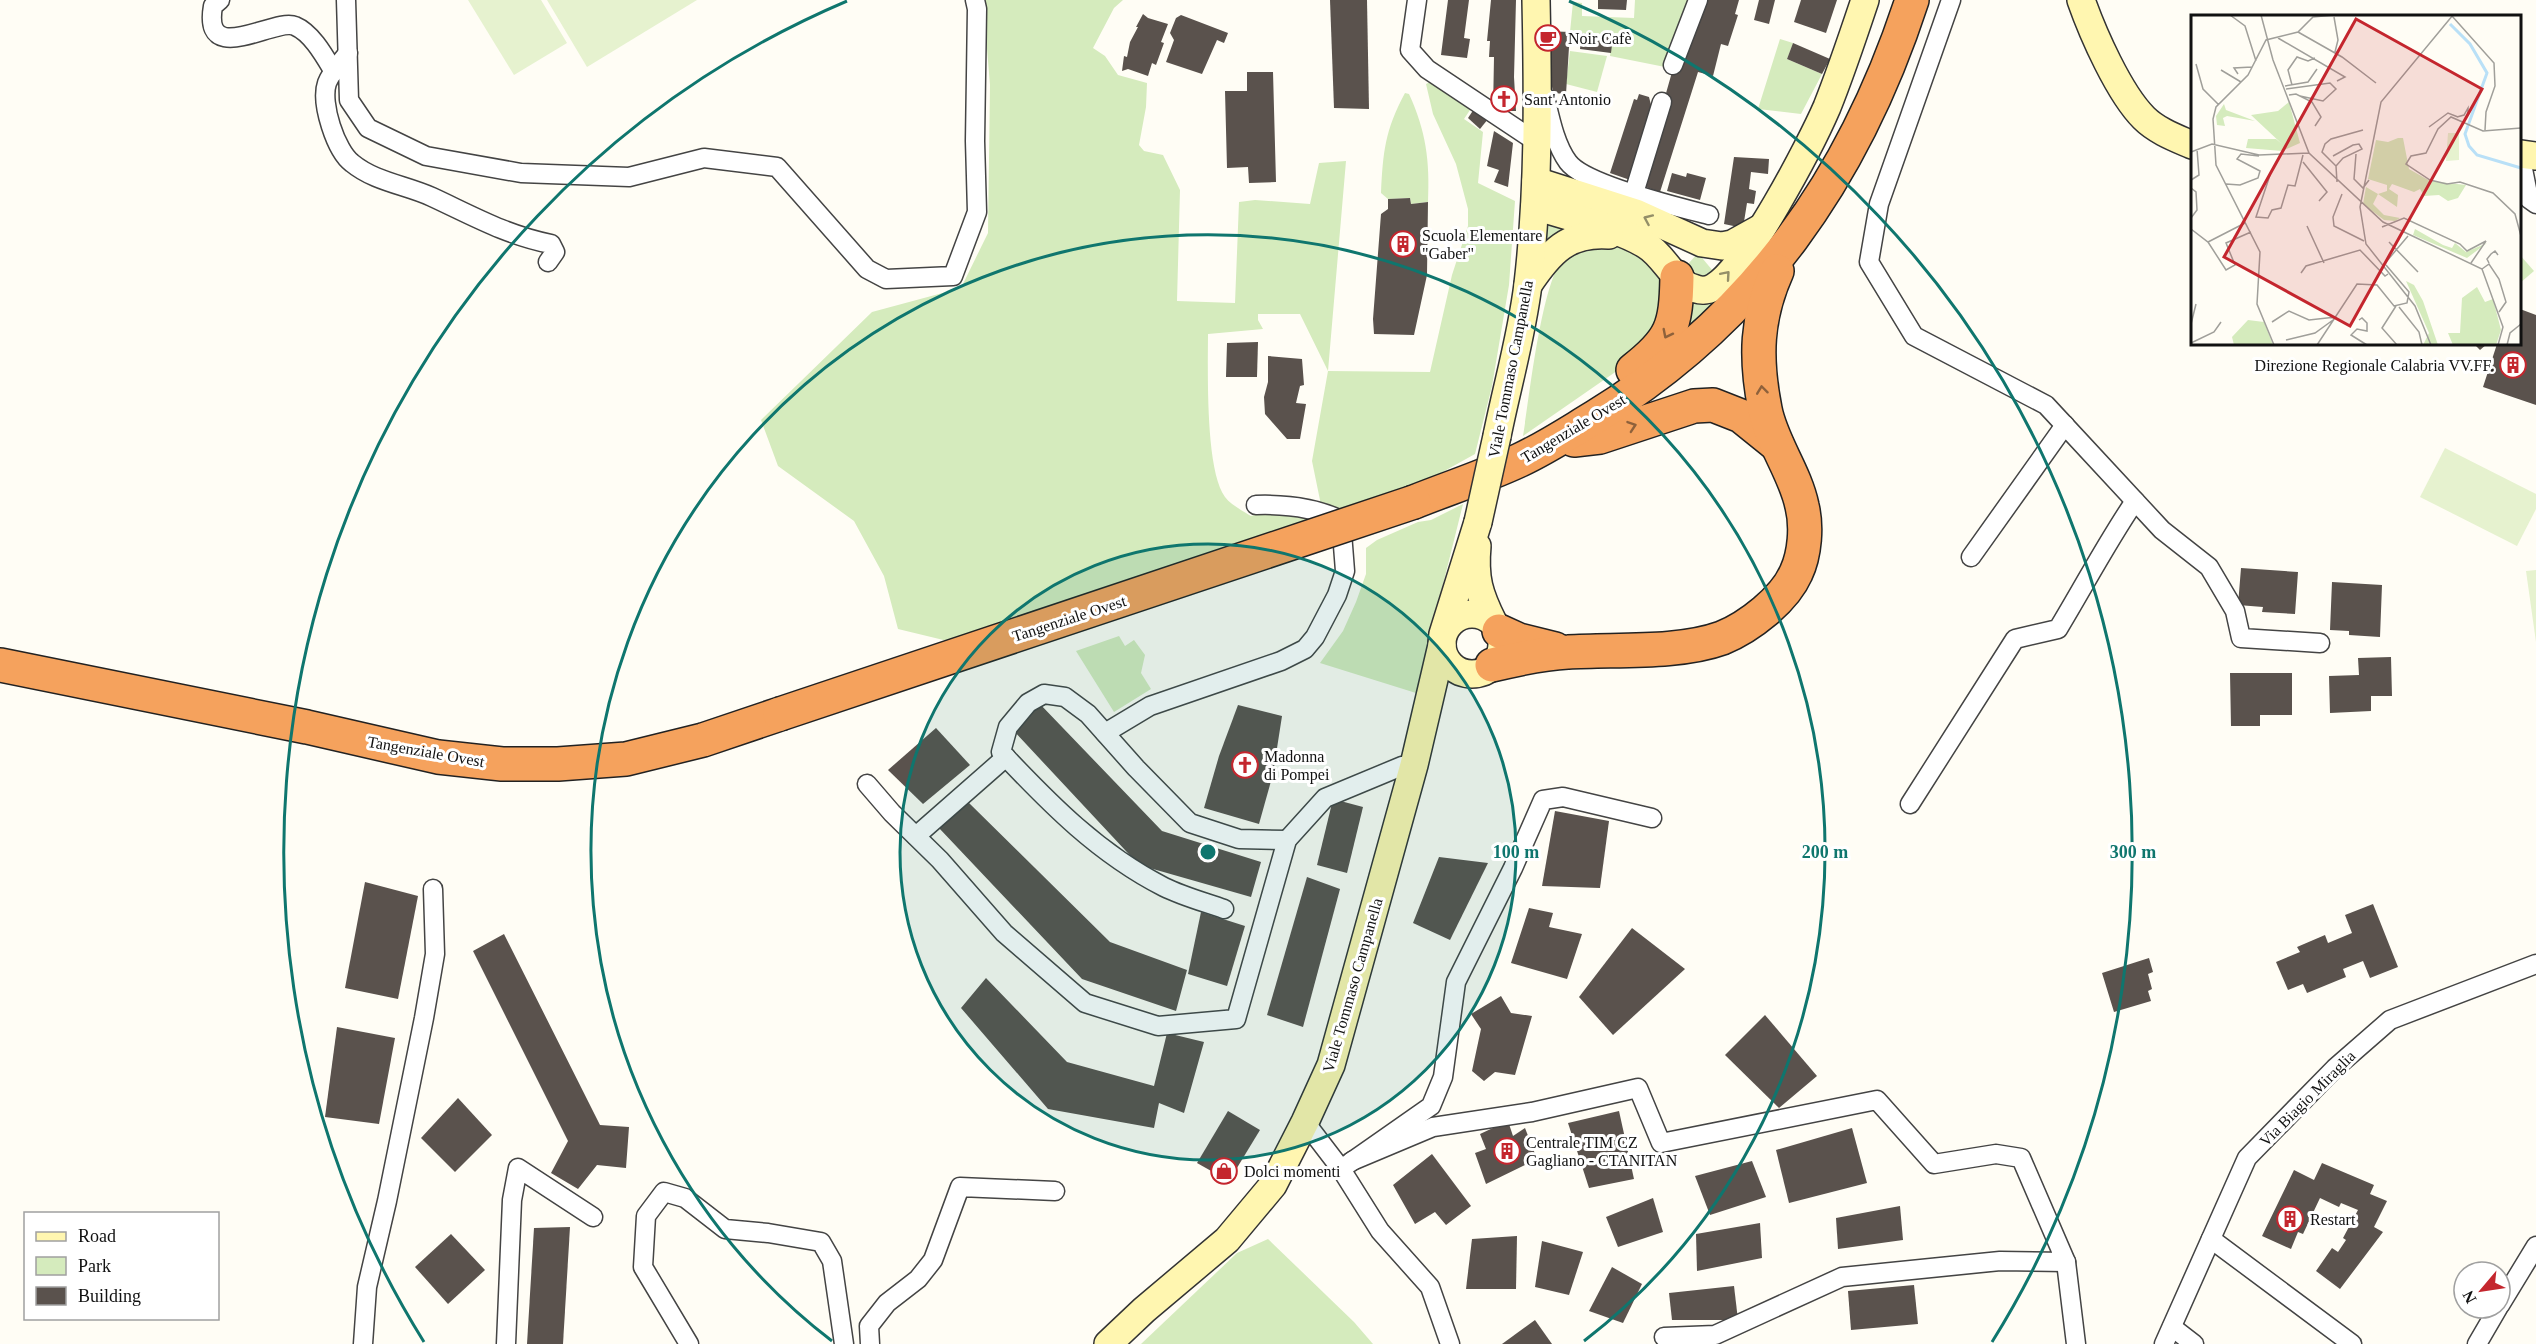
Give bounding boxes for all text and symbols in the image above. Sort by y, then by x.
inset map [2191,15,2521,345]
cafe icon: Noir Cafè [1533,23,1563,53]
place label: Noir Cafè [1568,30,1632,47]
church icon: Sant' Antonio [1489,84,1519,114]
place label: Sant' Antonio [1524,91,1611,108]
one-way arrow [1644,214,1655,226]
place label: Scuola Elementare "Gaber" [1422,227,1542,262]
building icon: Scuola Elementare "Gaber" [1388,229,1418,259]
one-way arrow [1719,271,1730,282]
street label: Viale Tommaso Campanella [1485,279,1537,460]
one-way arrow [1663,328,1675,339]
building icon: Direzione Regionale Calabria VV.FF. [2498,350,2528,380]
place label: Direzione Regionale Calabria VV.FF. [2255,357,2494,375]
one-way arrow [1757,386,1769,395]
street label: Tangenziale Ovest [1518,390,1629,467]
one-way arrow [1626,420,1637,433]
street label: Tangenziale Ovest [1010,592,1129,646]
street label: Tangenziale Ovest [366,733,486,771]
place label: Madonna di Pompei [1264,748,1330,784]
church icon: Madonna di Pompei [1230,750,1260,780]
centre of rings [1198,842,1218,862]
text: 100 m [1493,842,1539,862]
text: 200 m [1802,842,1848,862]
text: 300 m [2110,842,2156,862]
street label: Viale Tommaso Campanella [1319,896,1387,1075]
street label: Via Biagio Miraglia [2256,1047,2359,1150]
place label: Centrale TIM CZ Gagliano - CTANITAN [1526,1134,1678,1170]
building icon: Centrale TIM CZ Gagliano - CTANITAN [1492,1136,1522,1166]
shop icon: Dolci momenti [1209,1156,1239,1186]
place label: Dolci momenti [1244,1163,1341,1180]
building icon: Restart [2275,1204,2305,1234]
place label: Restart [2310,1211,2356,1228]
legend [24,1212,219,1320]
text: Road [78,1226,116,1246]
text: Park [78,1256,111,1276]
north arrow [2452,1260,2512,1320]
text: Building [78,1286,141,1306]
text: N [2459,1287,2480,1306]

